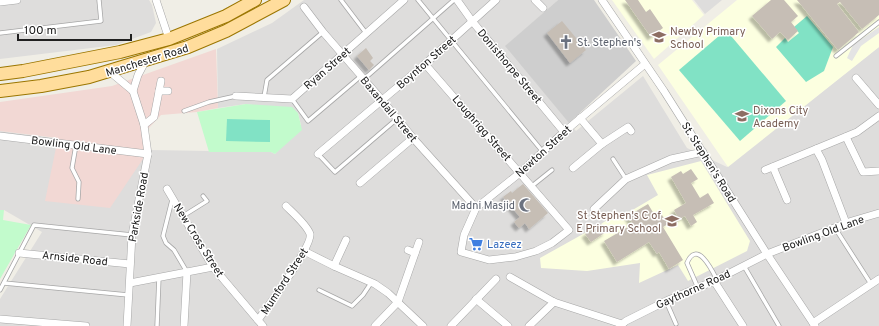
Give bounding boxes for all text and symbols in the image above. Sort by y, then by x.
scale bar [18,16,131,42]
text: 100 m [24,23,57,39]
place label: Newby Primary School [670,25,746,52]
street label: Donisthorpe Street [474,26,545,107]
school or university icon: Newby Primary School [651,29,667,45]
street label: Boynton Street [394,33,459,92]
church icon: St. Stephen's [558,34,574,50]
place label: St. Stephen's [577,36,641,50]
street label: Manchester Road [104,42,190,80]
street label: Ryan Street [301,45,354,93]
street label: Baxandall Street [357,74,420,145]
street label: Loughrigg Street [449,93,514,165]
place label: Dixons City Academy [753,104,809,131]
school or university icon: Dixons City Academy [734,108,750,124]
street label: St. Stephen's Road [678,120,739,205]
street label: Newton Street [513,123,575,181]
street label: Bowling Old Lane [30,134,118,158]
street label: Parkside Road [126,171,152,243]
mosque icon: Madni Masjid [518,197,534,213]
place label: Madni Masjid [452,199,515,213]
street label: New Cross Street [170,201,226,280]
place label: St Stephen's C of E Primary School [576,209,661,236]
school or university icon: St Stephen's C of E Primary School [664,213,680,229]
street label: Bowling Old Lane [781,213,866,255]
supermarket icon: Lazeez [468,236,484,252]
place label: Lazeez [487,238,522,252]
street label: Mumford Street [258,245,312,318]
street label: Arnside Road [41,249,108,269]
street label: Gaythorne Road [654,267,733,313]

